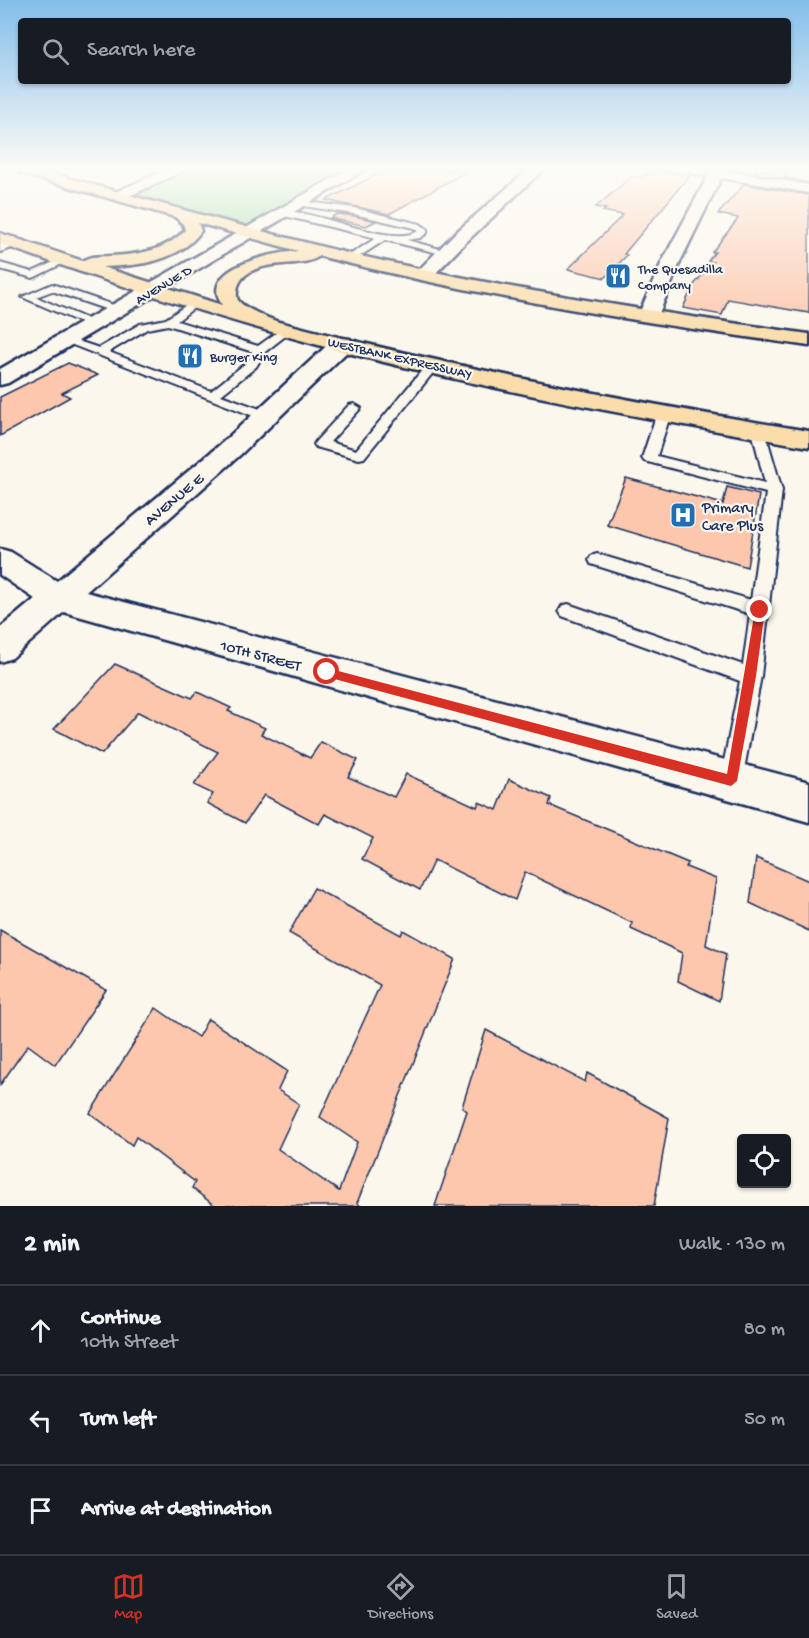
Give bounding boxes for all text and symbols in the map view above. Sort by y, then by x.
search box [18,18,791,84]
icon: search [39,35,72,68]
text: Search here [87,38,195,64]
restaurant icon: The Quesadilla Company [603,261,633,291]
street label: AVENUE D [133,262,196,310]
place label: The Quesadilla Company [637,262,724,295]
street label: WESTBANK EXPRESSWAY [326,335,473,384]
restaurant icon: Burger King [175,341,205,371]
place label: Burger King [209,350,278,367]
street label: AVENUE E [142,470,210,531]
hospital icon: Primary Care Plus [668,500,698,530]
place label: Primary Care Plus [701,500,764,537]
route end [746,596,772,622]
street label: 10TH STREET [217,637,303,677]
route start [313,658,339,684]
map controls [737,1134,791,1188]
button: locate [737,1134,791,1188]
text: 2 min [24,1230,79,1261]
text: Walk · 130 m [679,1234,785,1257]
text: Continue [81,1306,161,1332]
icon: ahead [24,1314,57,1347]
text: 80 m [744,1319,785,1342]
text: 10th Street [81,1332,177,1355]
icon: left [24,1404,57,1437]
text: Turn left [81,1407,155,1433]
text: 50 m [744,1409,785,1432]
icon: arrive [24,1494,57,1527]
text: Arrive at destination [81,1497,271,1523]
tab: Map [112,1570,145,1625]
tab: Directions [368,1570,433,1625]
tab: Saved [656,1570,697,1625]

